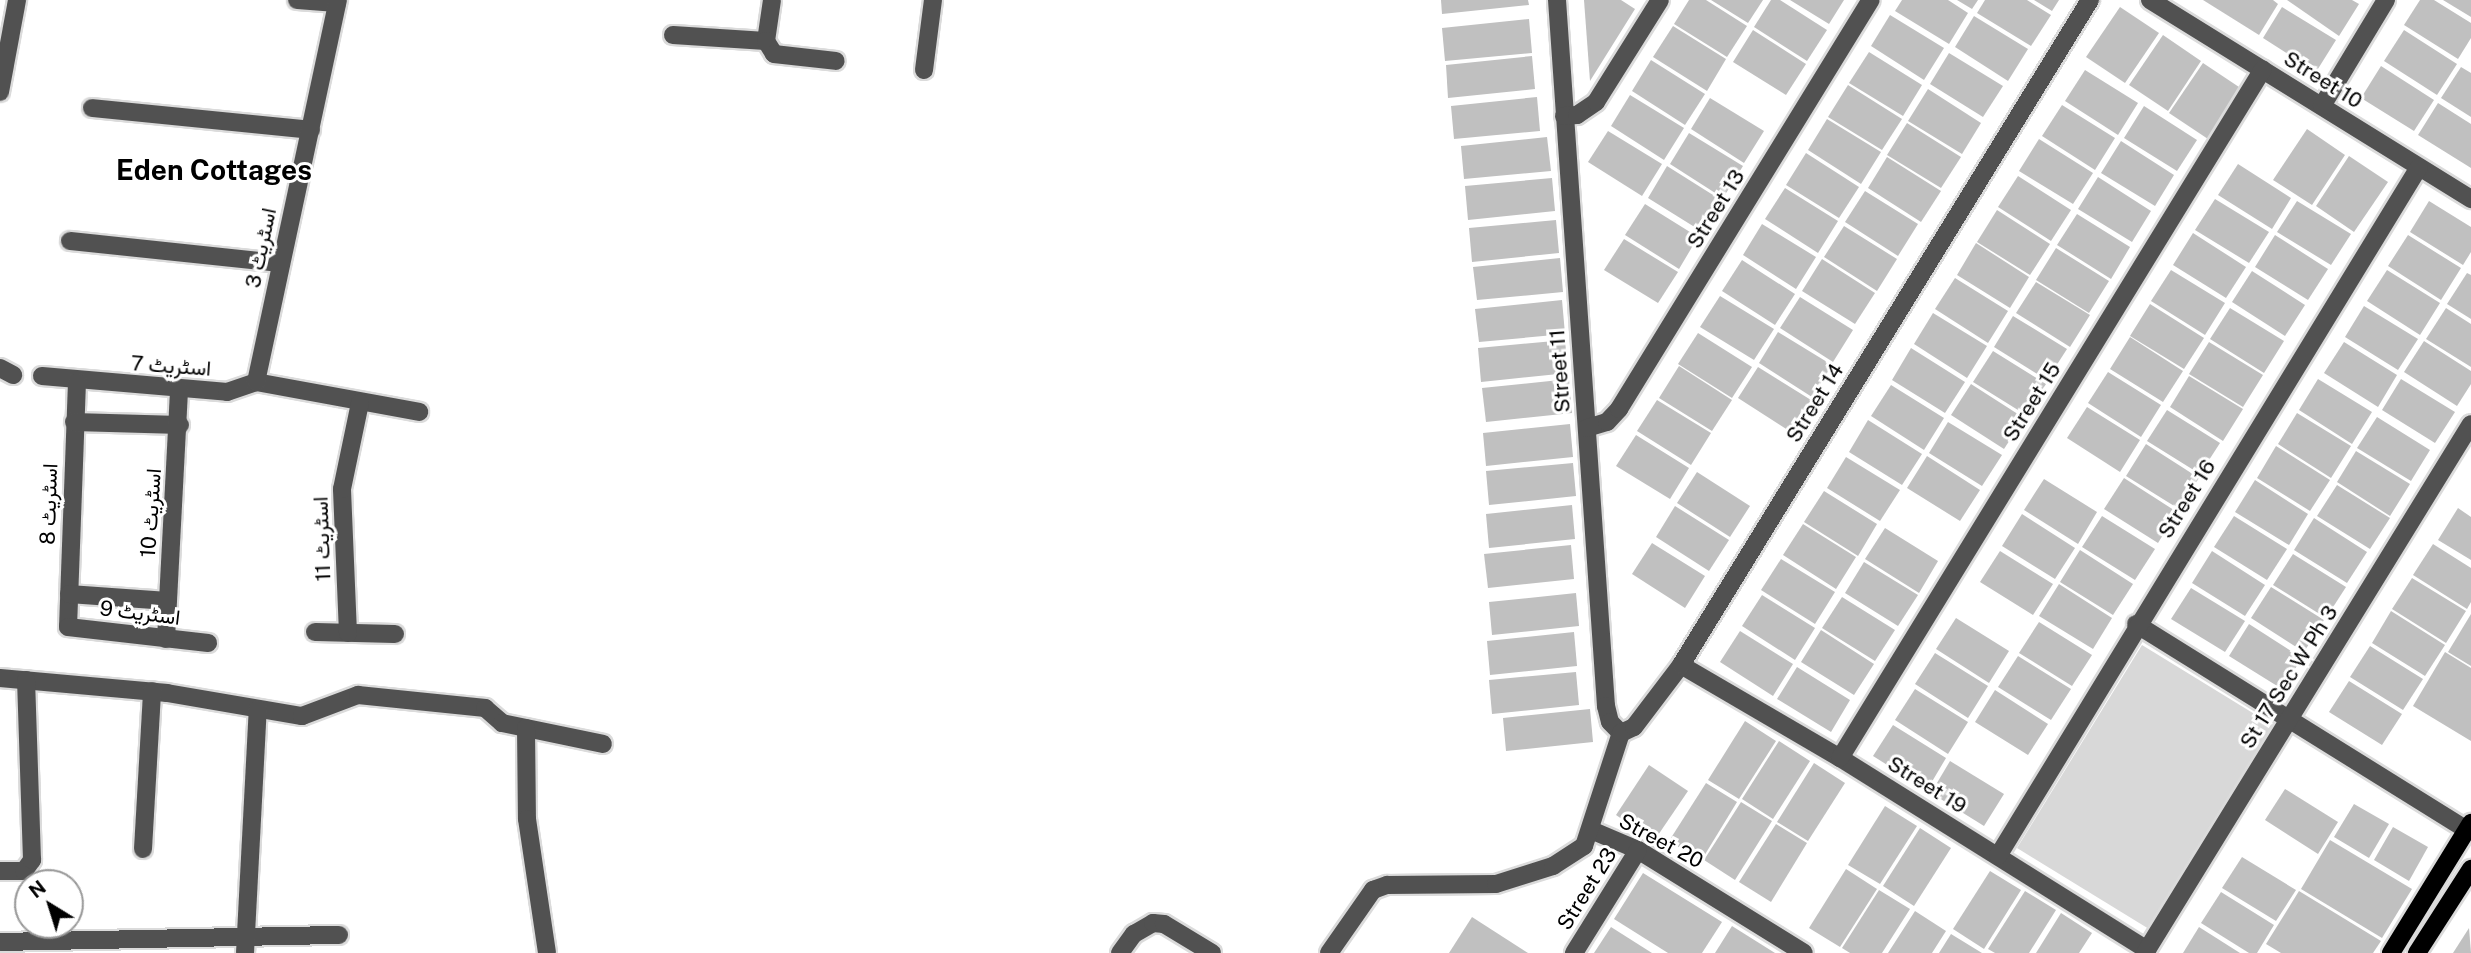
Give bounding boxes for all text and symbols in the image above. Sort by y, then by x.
street label: Street 10 [2279,46,2367,114]
district label: Eden Cottages [116,153,312,187]
street label: Street 13 [1682,165,1750,253]
street label: اسٹریٹ 3 [240,206,282,290]
street label: Street 11 [1545,328,1575,414]
street label: اسٹریٹ 7 [130,351,212,381]
street label: Street 15 [1998,358,2066,446]
street label: Street 14 [1781,359,1849,447]
street label: Street 16 [2153,455,2221,543]
street label: اسٹریٹ 8 [35,463,63,545]
street label: اسٹریٹ 10 [135,468,167,558]
street label: اسٹریٹ 11 [308,496,336,582]
street label: اسٹریٹ 9 [98,596,182,630]
street label: St 17 Sec W Ph 3 [2235,601,2343,753]
street label: Street 19 [1883,751,1971,819]
street label: Street 20 [1615,808,1707,874]
street label: Street 23 [1552,843,1622,935]
north arrow [14,869,84,939]
text: N [25,876,50,902]

